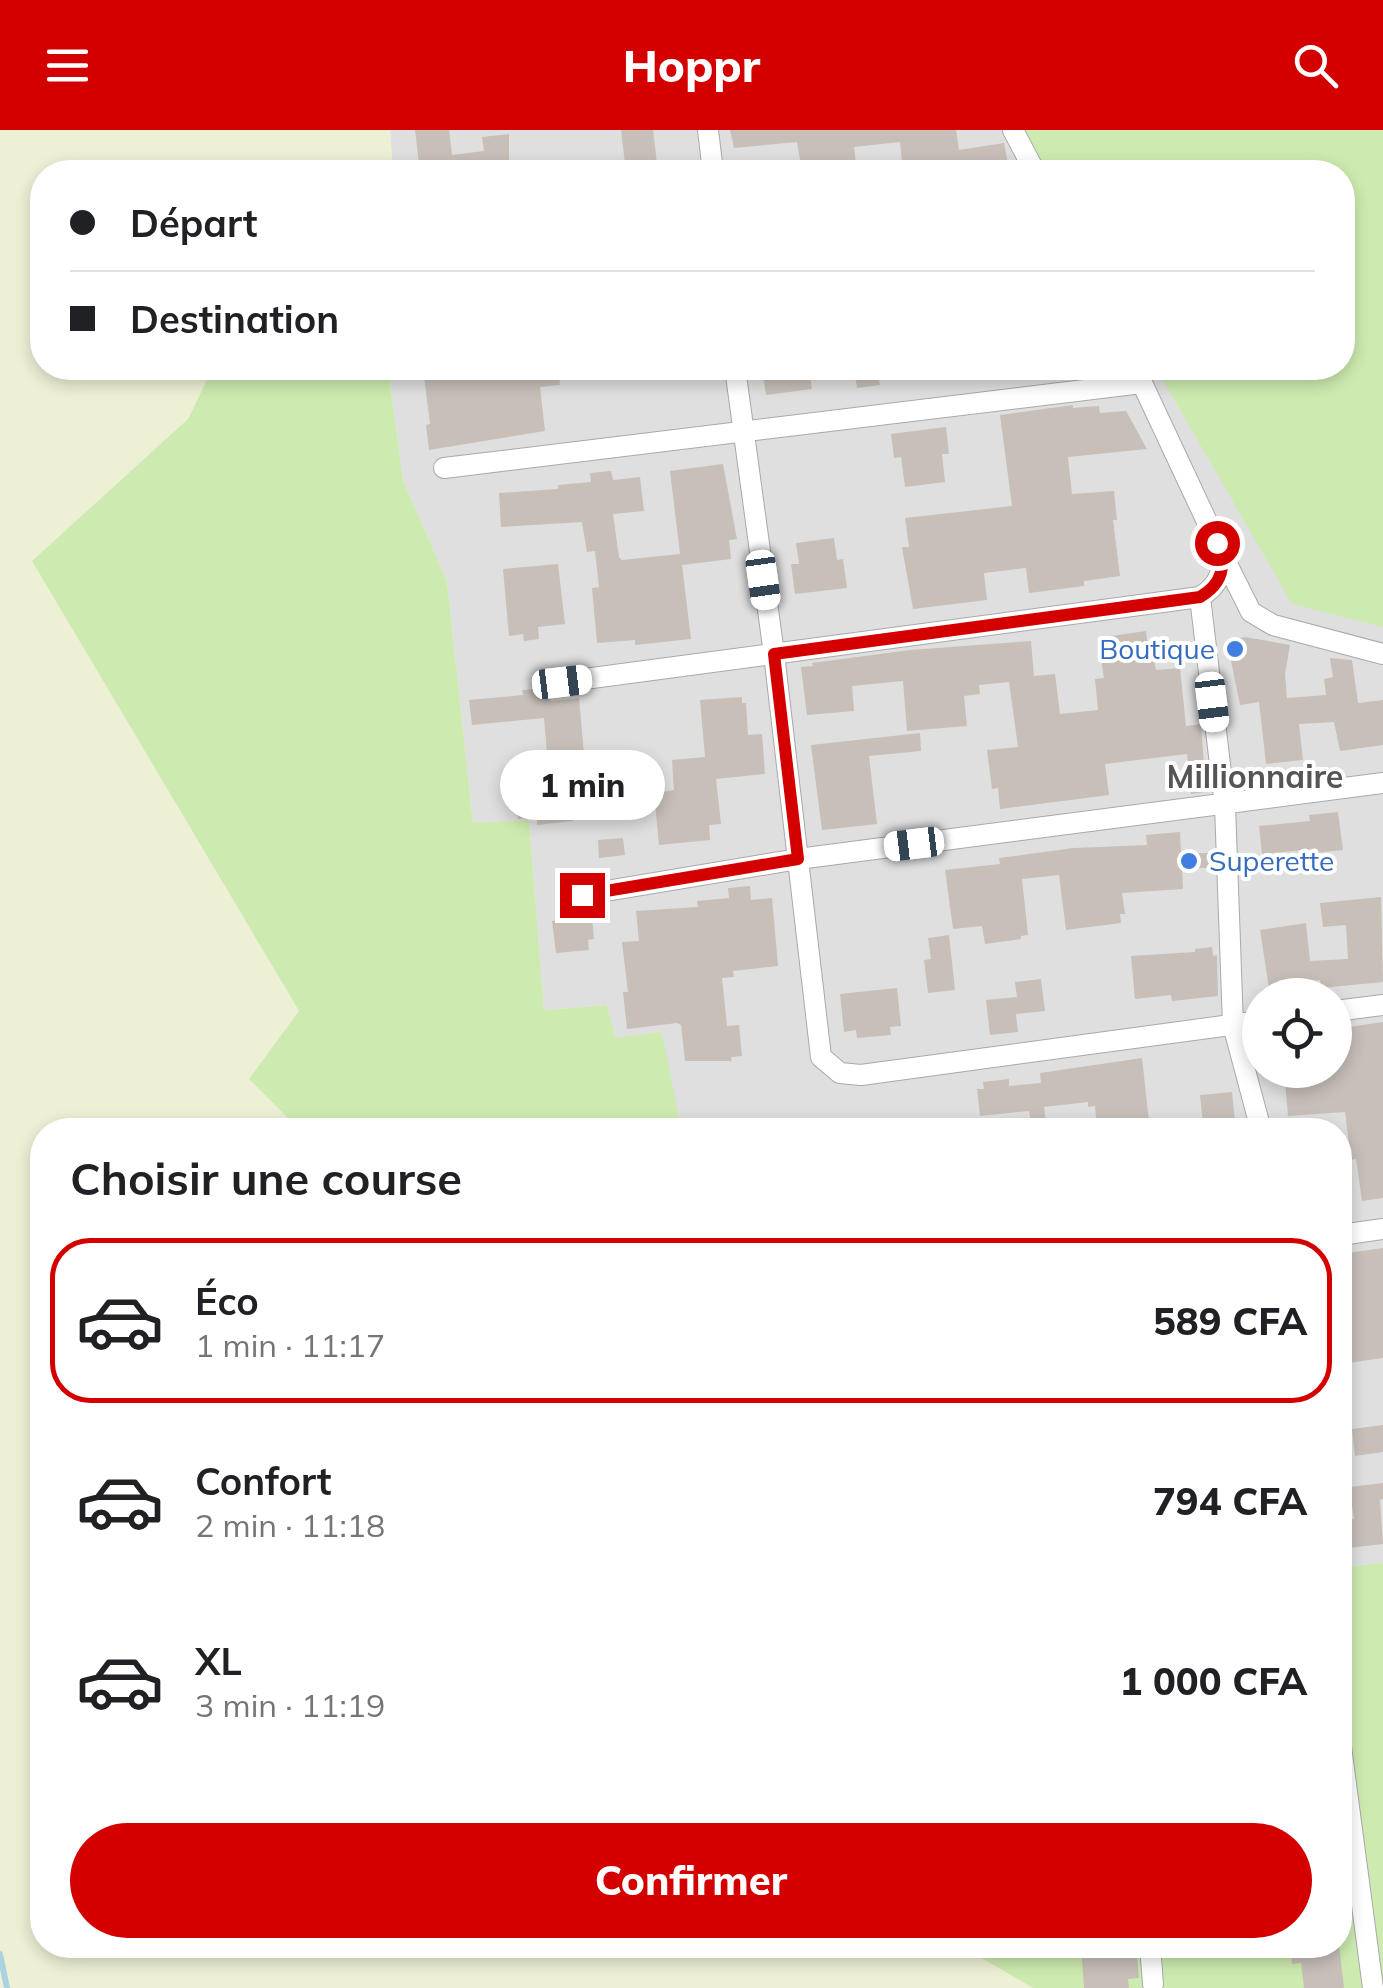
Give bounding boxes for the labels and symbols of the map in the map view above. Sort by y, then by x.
route start [1195,521,1240,566]
car [744,548,782,612]
place label: Boutique [1099,631,1215,666]
marker: Boutique [1224,638,1246,660]
car [530,663,594,701]
car [1193,670,1231,734]
callout: 1 min [500,750,664,820]
district label: Millionnaire [1167,756,1343,796]
car [882,825,946,863]
place label: Superette [1209,843,1334,878]
marker: Superette [1178,850,1200,872]
route end [560,873,605,918]

